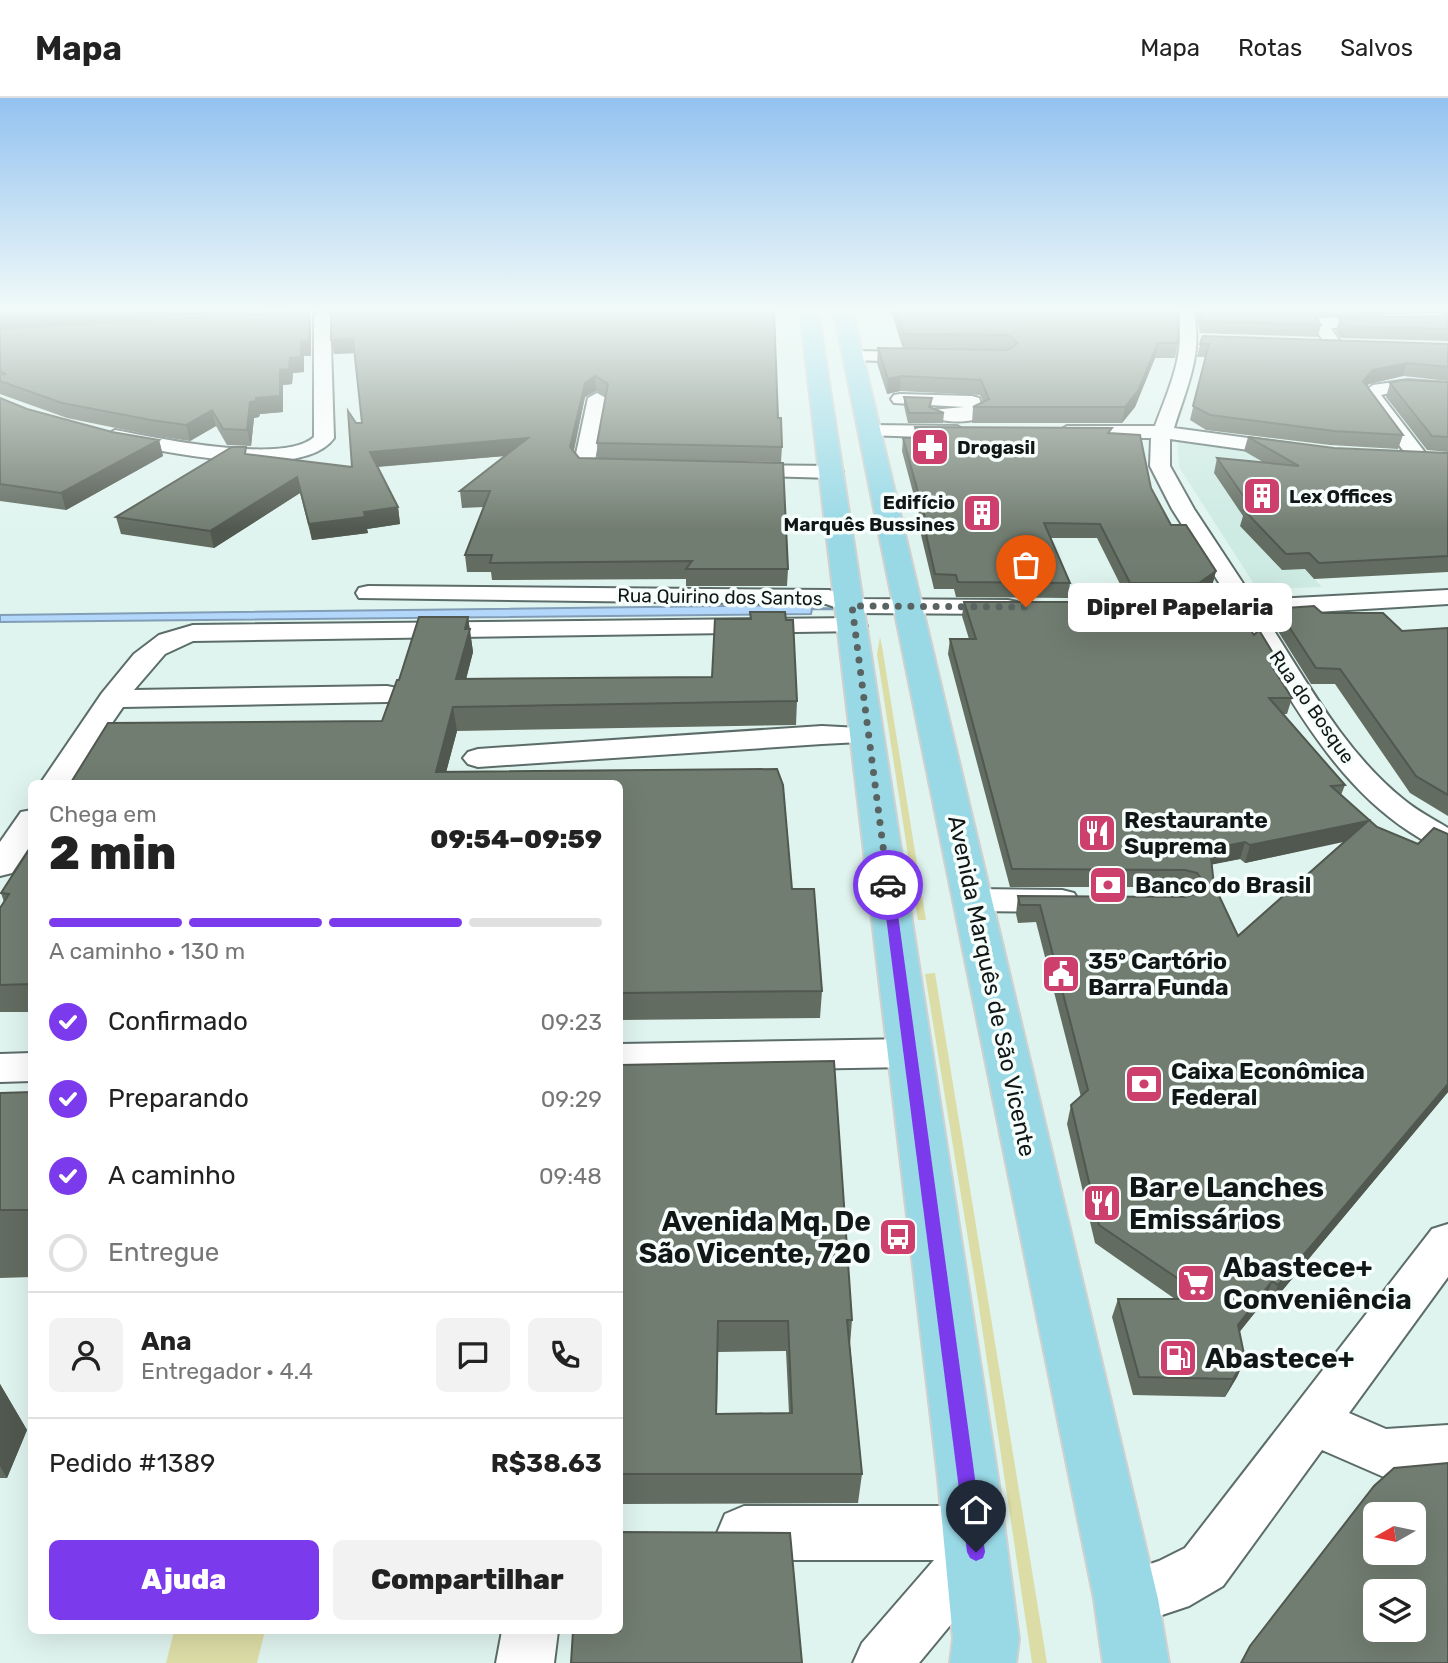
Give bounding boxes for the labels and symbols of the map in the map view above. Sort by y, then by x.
pharmacy icon: Drogasil [909,426,951,468]
place label: Drogasil [957,436,1035,459]
building icon: Lex Offices [1241,475,1283,517]
place label: Lex Offices [1289,485,1393,508]
place label: Edifício Marquês Bussines [784,491,955,536]
building icon: Edifício Marquês Bussines [961,492,1003,534]
pin [996,535,1056,607]
callout: Diprel Papelaria [1068,582,1292,632]
street label: Rua Quirino dos Santos [617,584,823,610]
street label: Rua do Bosque [1265,646,1359,768]
place label: Restaurante Suprema [1124,806,1268,860]
restaurant icon: Restaurante Suprema [1076,812,1118,854]
street label: Avenida Marquês de São Vicente [942,813,1042,1159]
courier [853,850,923,920]
bank icon: Banco do Brasil [1087,864,1129,906]
place label: Banco do Brasil [1135,871,1311,899]
place label: 35º Cartório Barra Funda [1088,947,1229,1001]
public building icon: 35º Cartório Barra Funda [1040,953,1082,995]
place label: Caixa Econômica Federal [1171,1057,1365,1111]
bank icon: Caixa Econômica Federal [1123,1063,1165,1105]
place label: Bar e Lanches Emissários [1129,1171,1324,1236]
restaurant icon: Bar e Lanches Emissários [1081,1182,1123,1224]
place label: Avenida Mq. De São Vicente, 720 [639,1205,871,1270]
bus stop icon: Avenida Mq. De São Vicente, 720 [877,1216,919,1258]
place label: Abastece+ Conveniência [1223,1251,1412,1316]
supermarket icon: Abastece+ Conveniência [1175,1262,1217,1304]
fuel station icon: Abastece+ [1157,1337,1199,1379]
place label: Abastece+ [1205,1342,1355,1375]
pin [946,1480,1006,1552]
north arrow [1363,1502,1426,1564]

